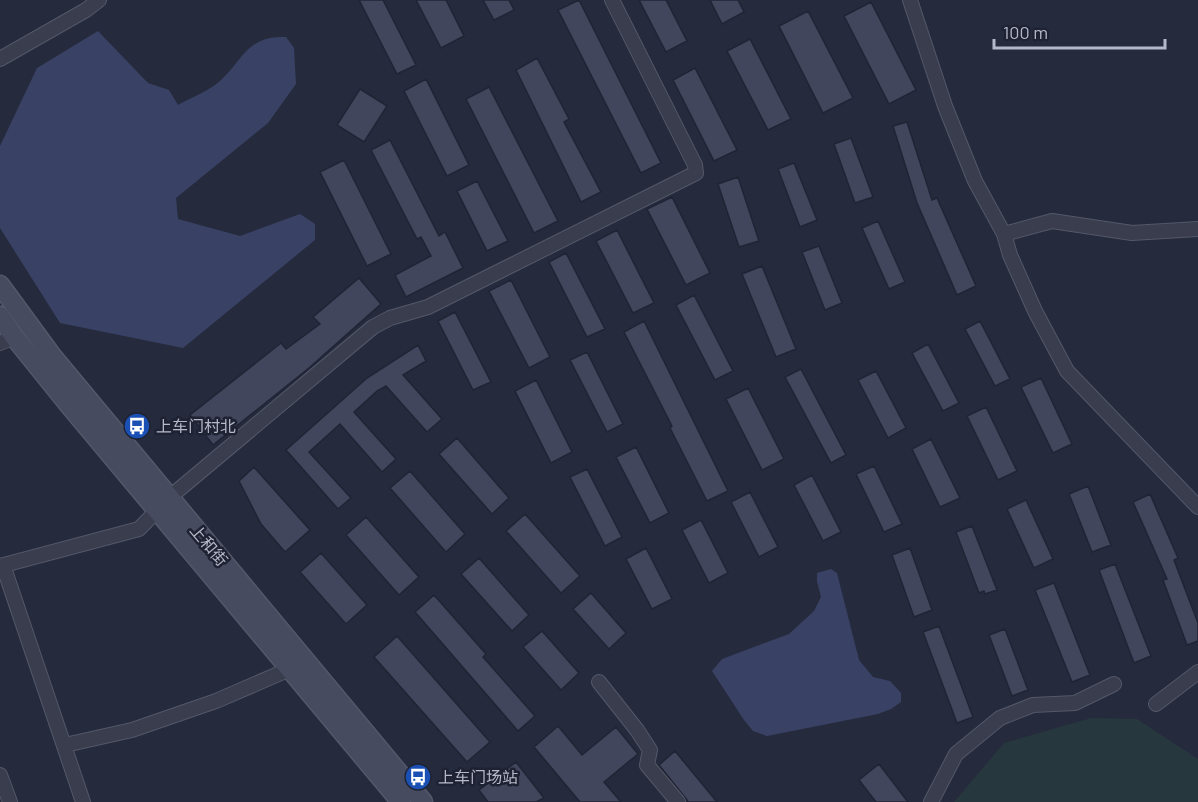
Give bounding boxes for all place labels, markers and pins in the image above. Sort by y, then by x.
bus stop icon: 上车门村北 [122,411,152,441]
place label: 上车门村北 [156,416,236,435]
bus stop icon: 上车门场站 [403,762,433,792]
place label: 上车门场站 [438,767,518,786]

